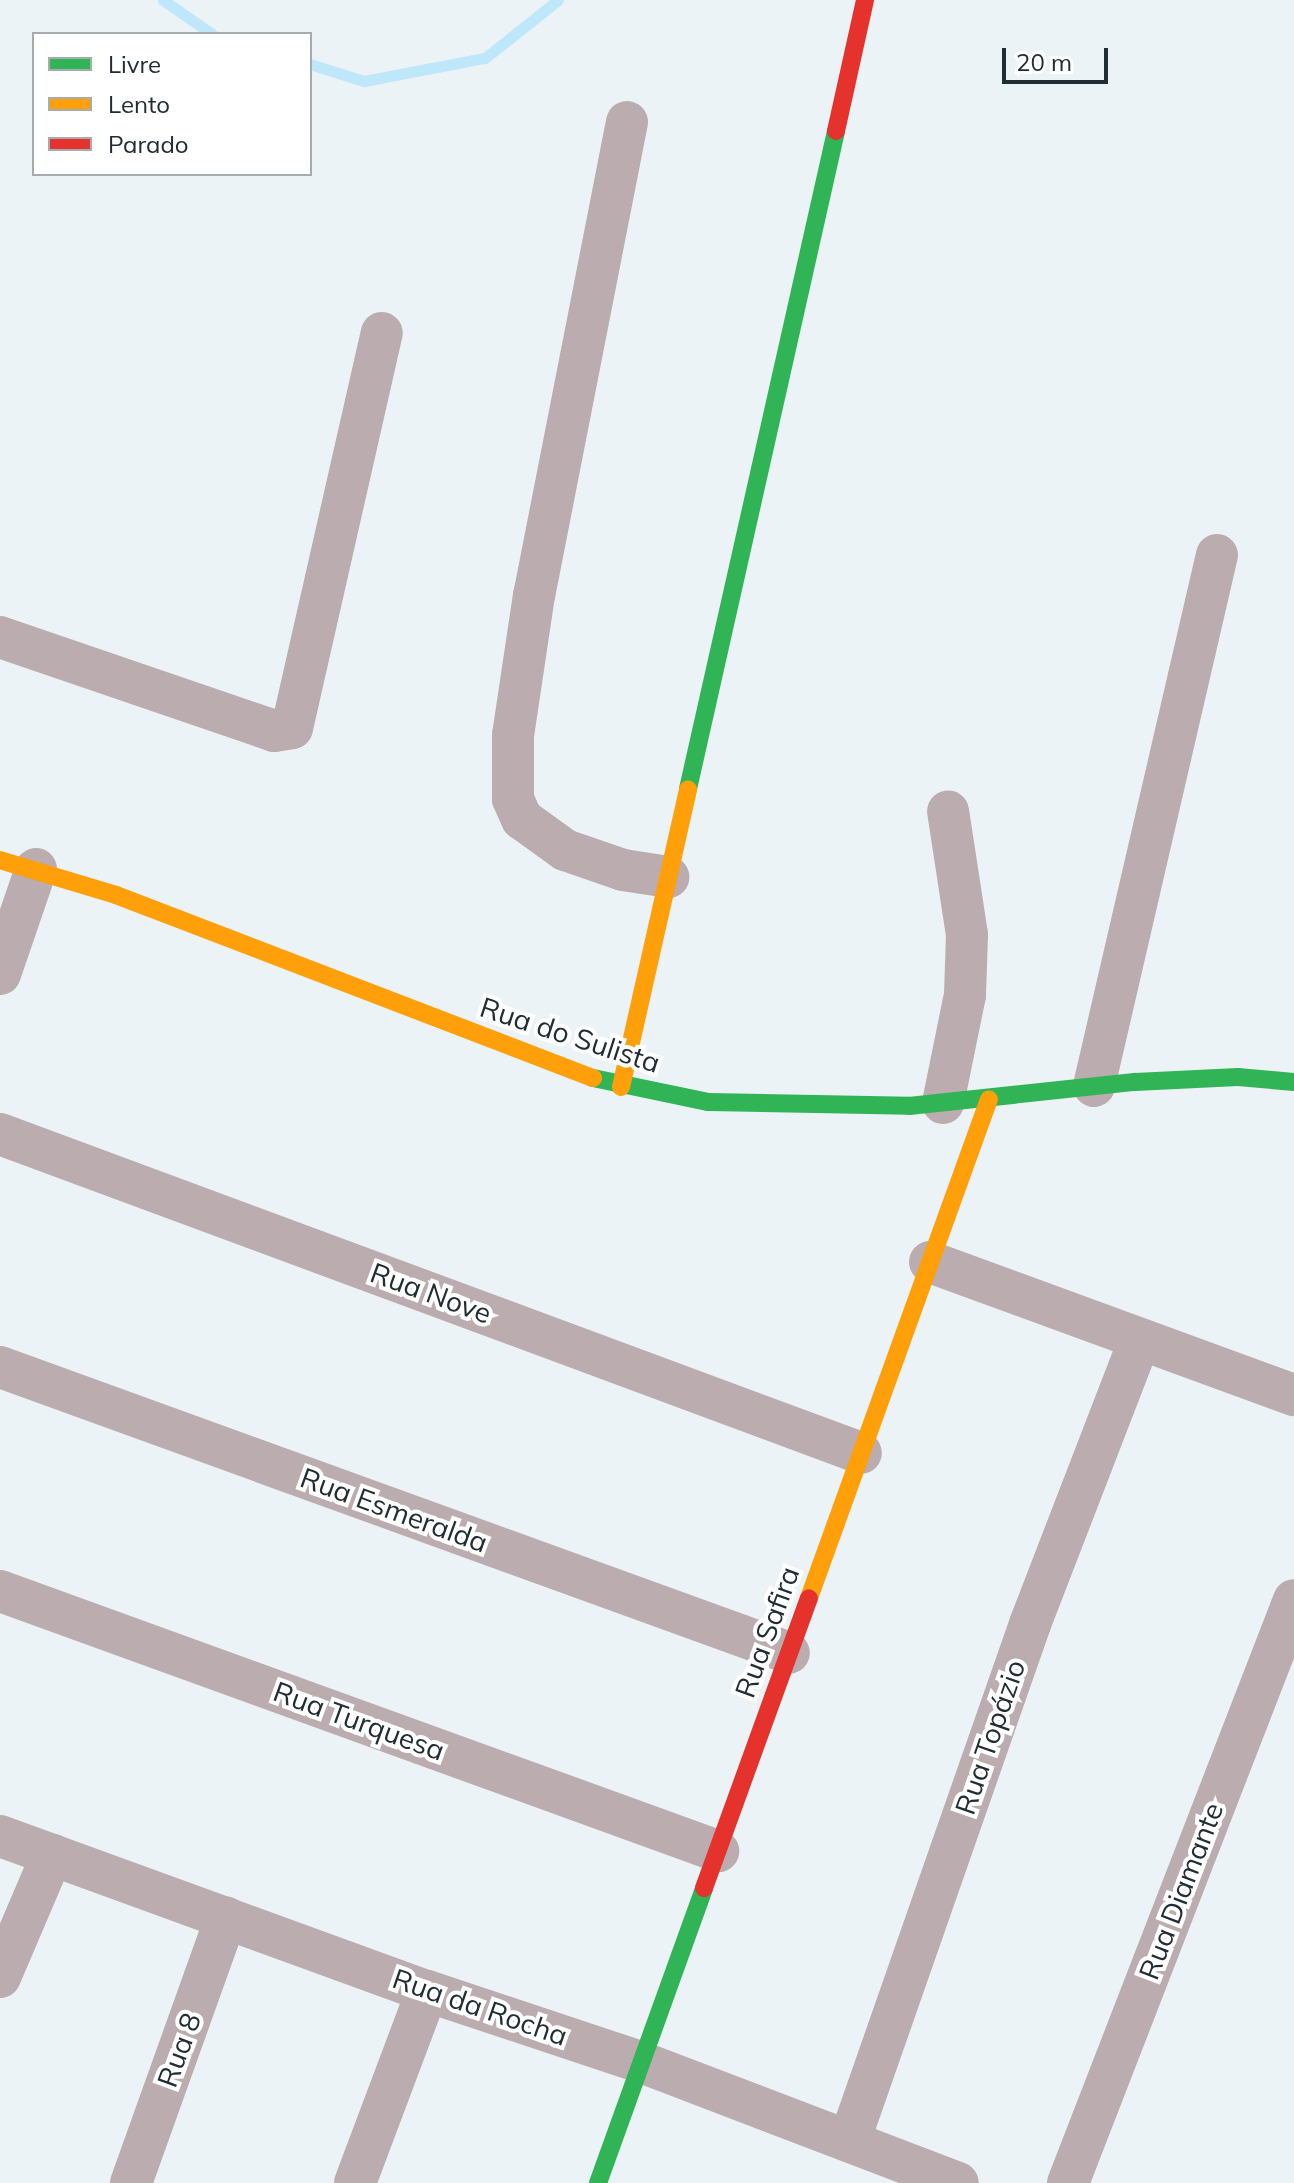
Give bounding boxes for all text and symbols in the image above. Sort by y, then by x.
legend [32,32,312,176]
scale bar [1006,32,1112,82]
text: 20 m [1016,47,1072,77]
text: Livre [108,49,161,79]
text: Lento [108,89,170,119]
text: Parado [108,129,189,159]
street label: Rua do Sulista [476,990,664,1080]
street label: Rua Nove [366,1256,496,1330]
street label: Rua Esmeralda [296,1461,492,1559]
street label: Rua Safira [728,1562,806,1702]
street label: Rua Topázio [948,1655,1032,1819]
street label: Rua Turquesa [269,1675,449,1767]
street label: Rua Diamante [1132,1798,1230,1984]
street label: Rua da Rocha [388,1961,572,2053]
street label: Rua 8 [150,2008,208,2092]

